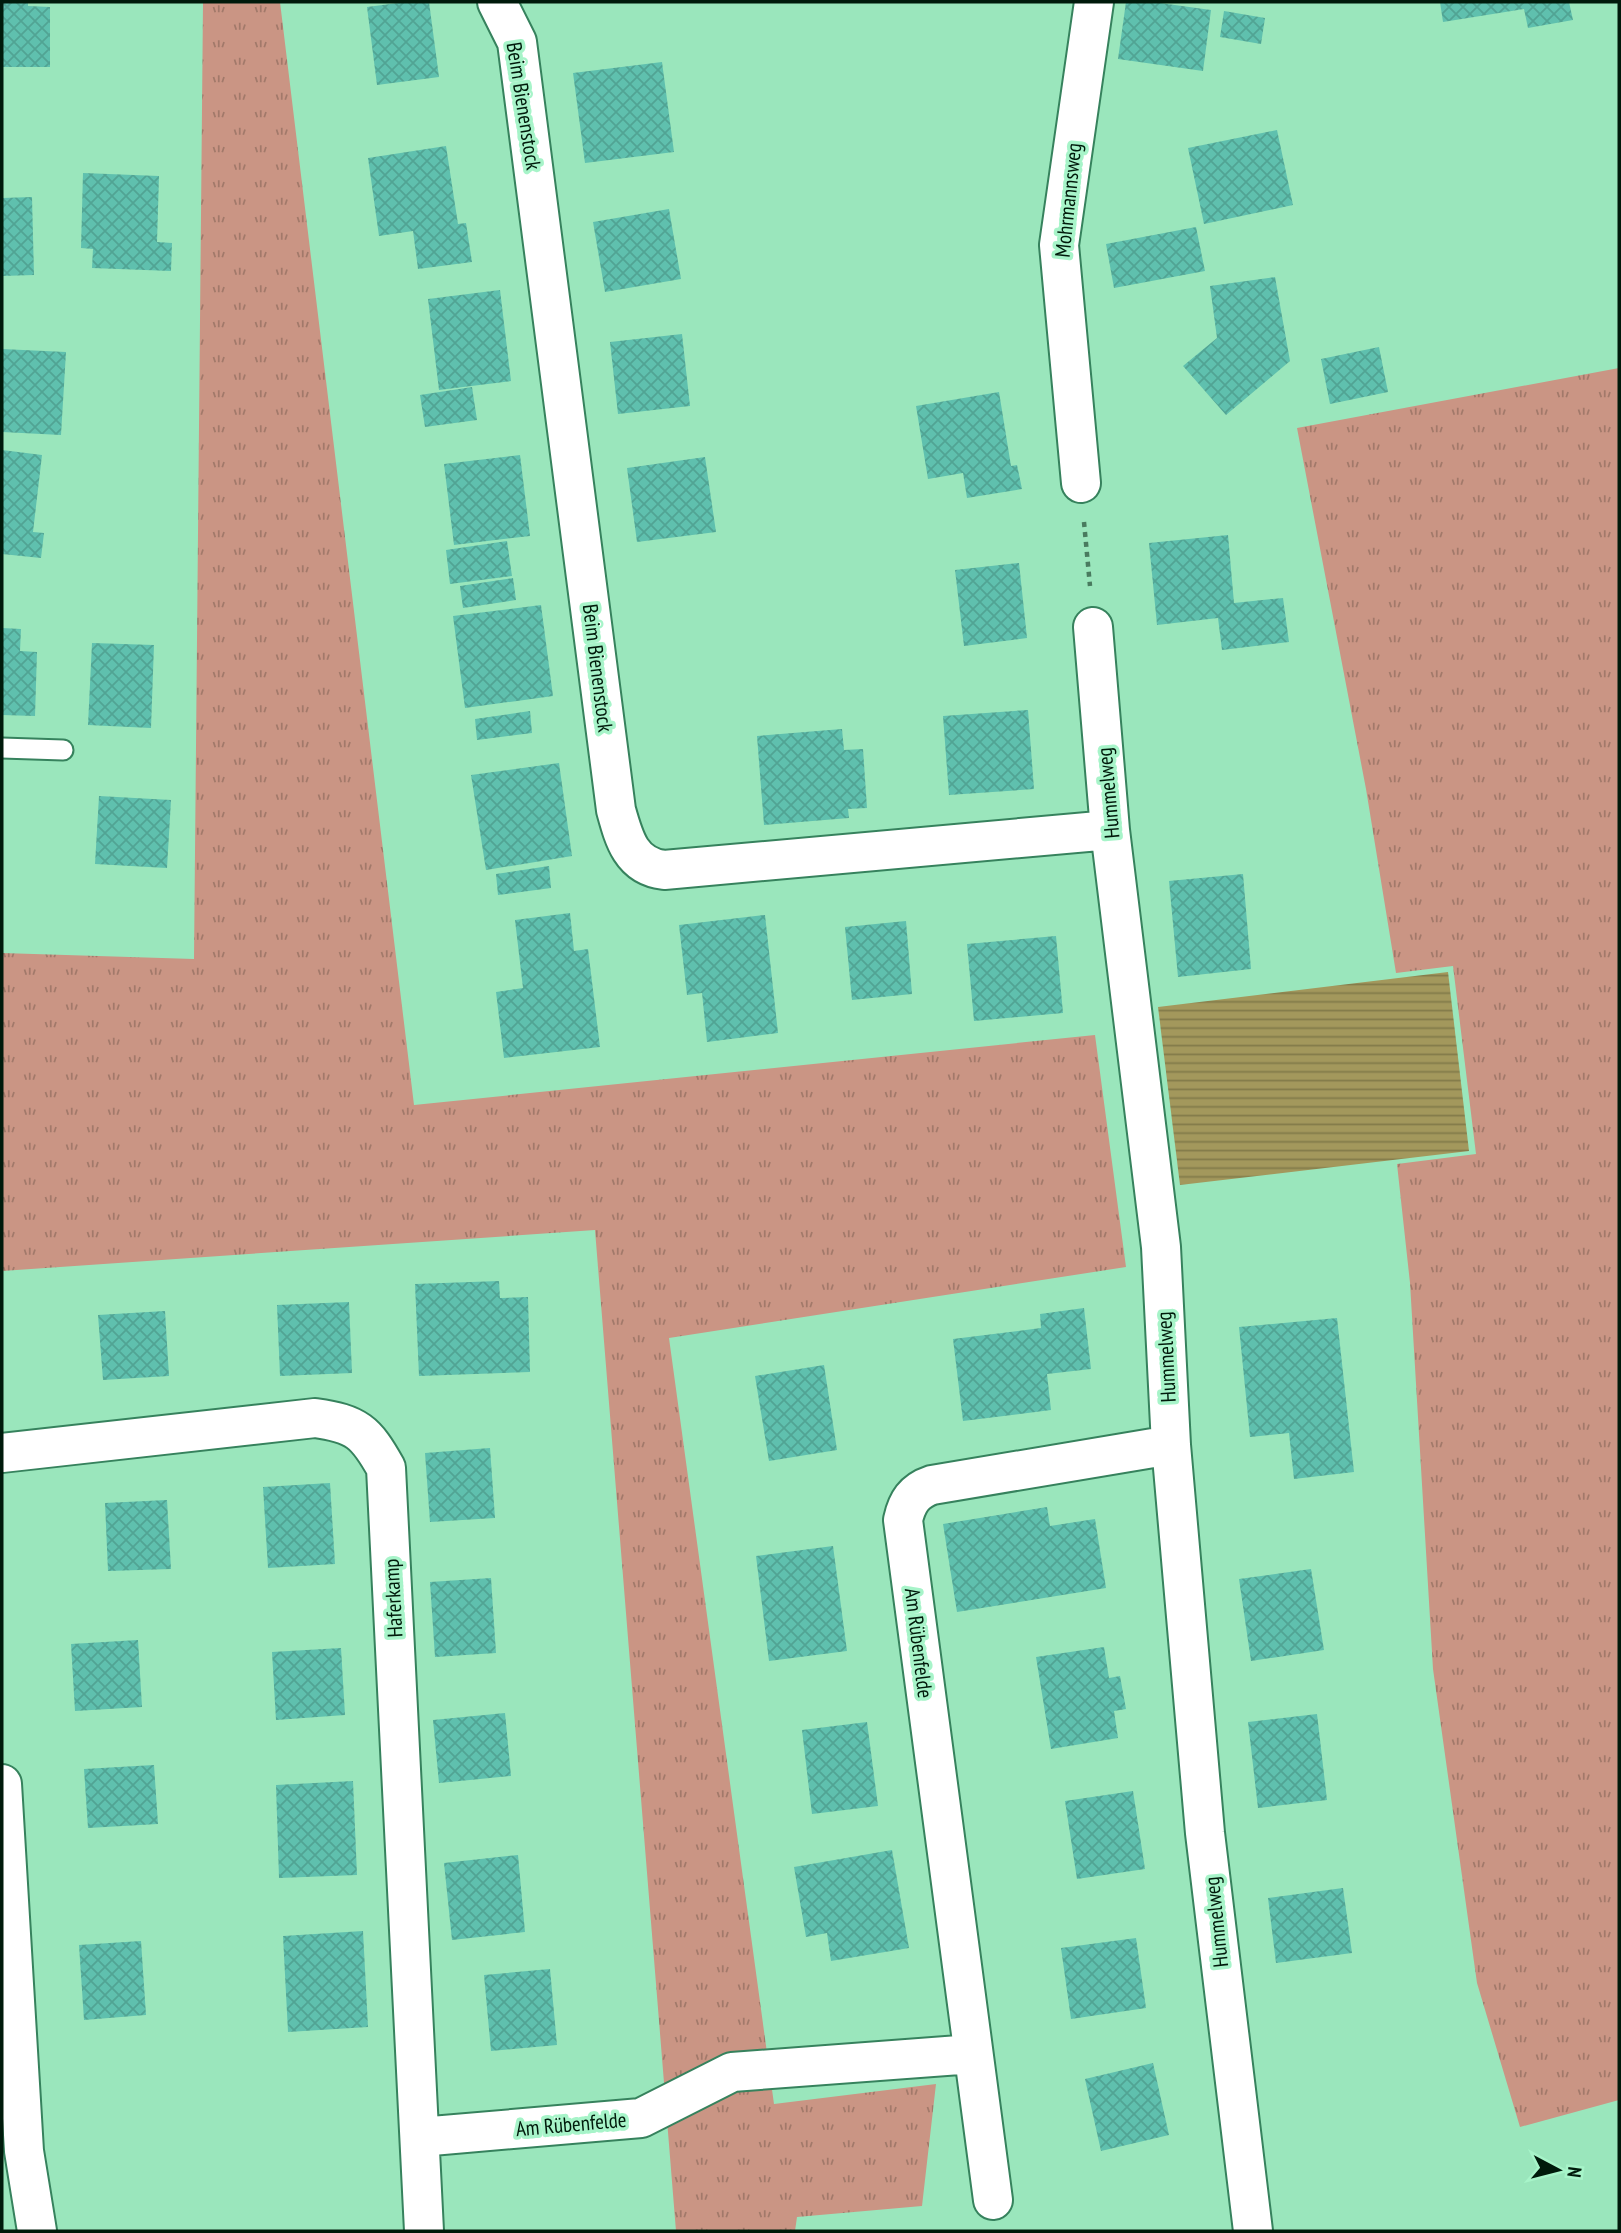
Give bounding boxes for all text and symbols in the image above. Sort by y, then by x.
street label: Beim Bienenstock [501,40,547,172]
street label: Mohrmannsweg [1049,141,1087,259]
street label: Beim Bienenstock [577,602,619,734]
street label: Hummelweg [1091,746,1125,840]
street label: Hummelweg [1150,1311,1182,1403]
street label: Haferkamp [377,1558,409,1638]
street label: Am Rübenfelde [899,1586,939,1700]
street label: Hummelweg [1198,1875,1234,1969]
street label: Am Rübenfelde [515,2106,627,2142]
north arrow [1523,2135,1593,2205]
text: N [1562,2166,1587,2179]

